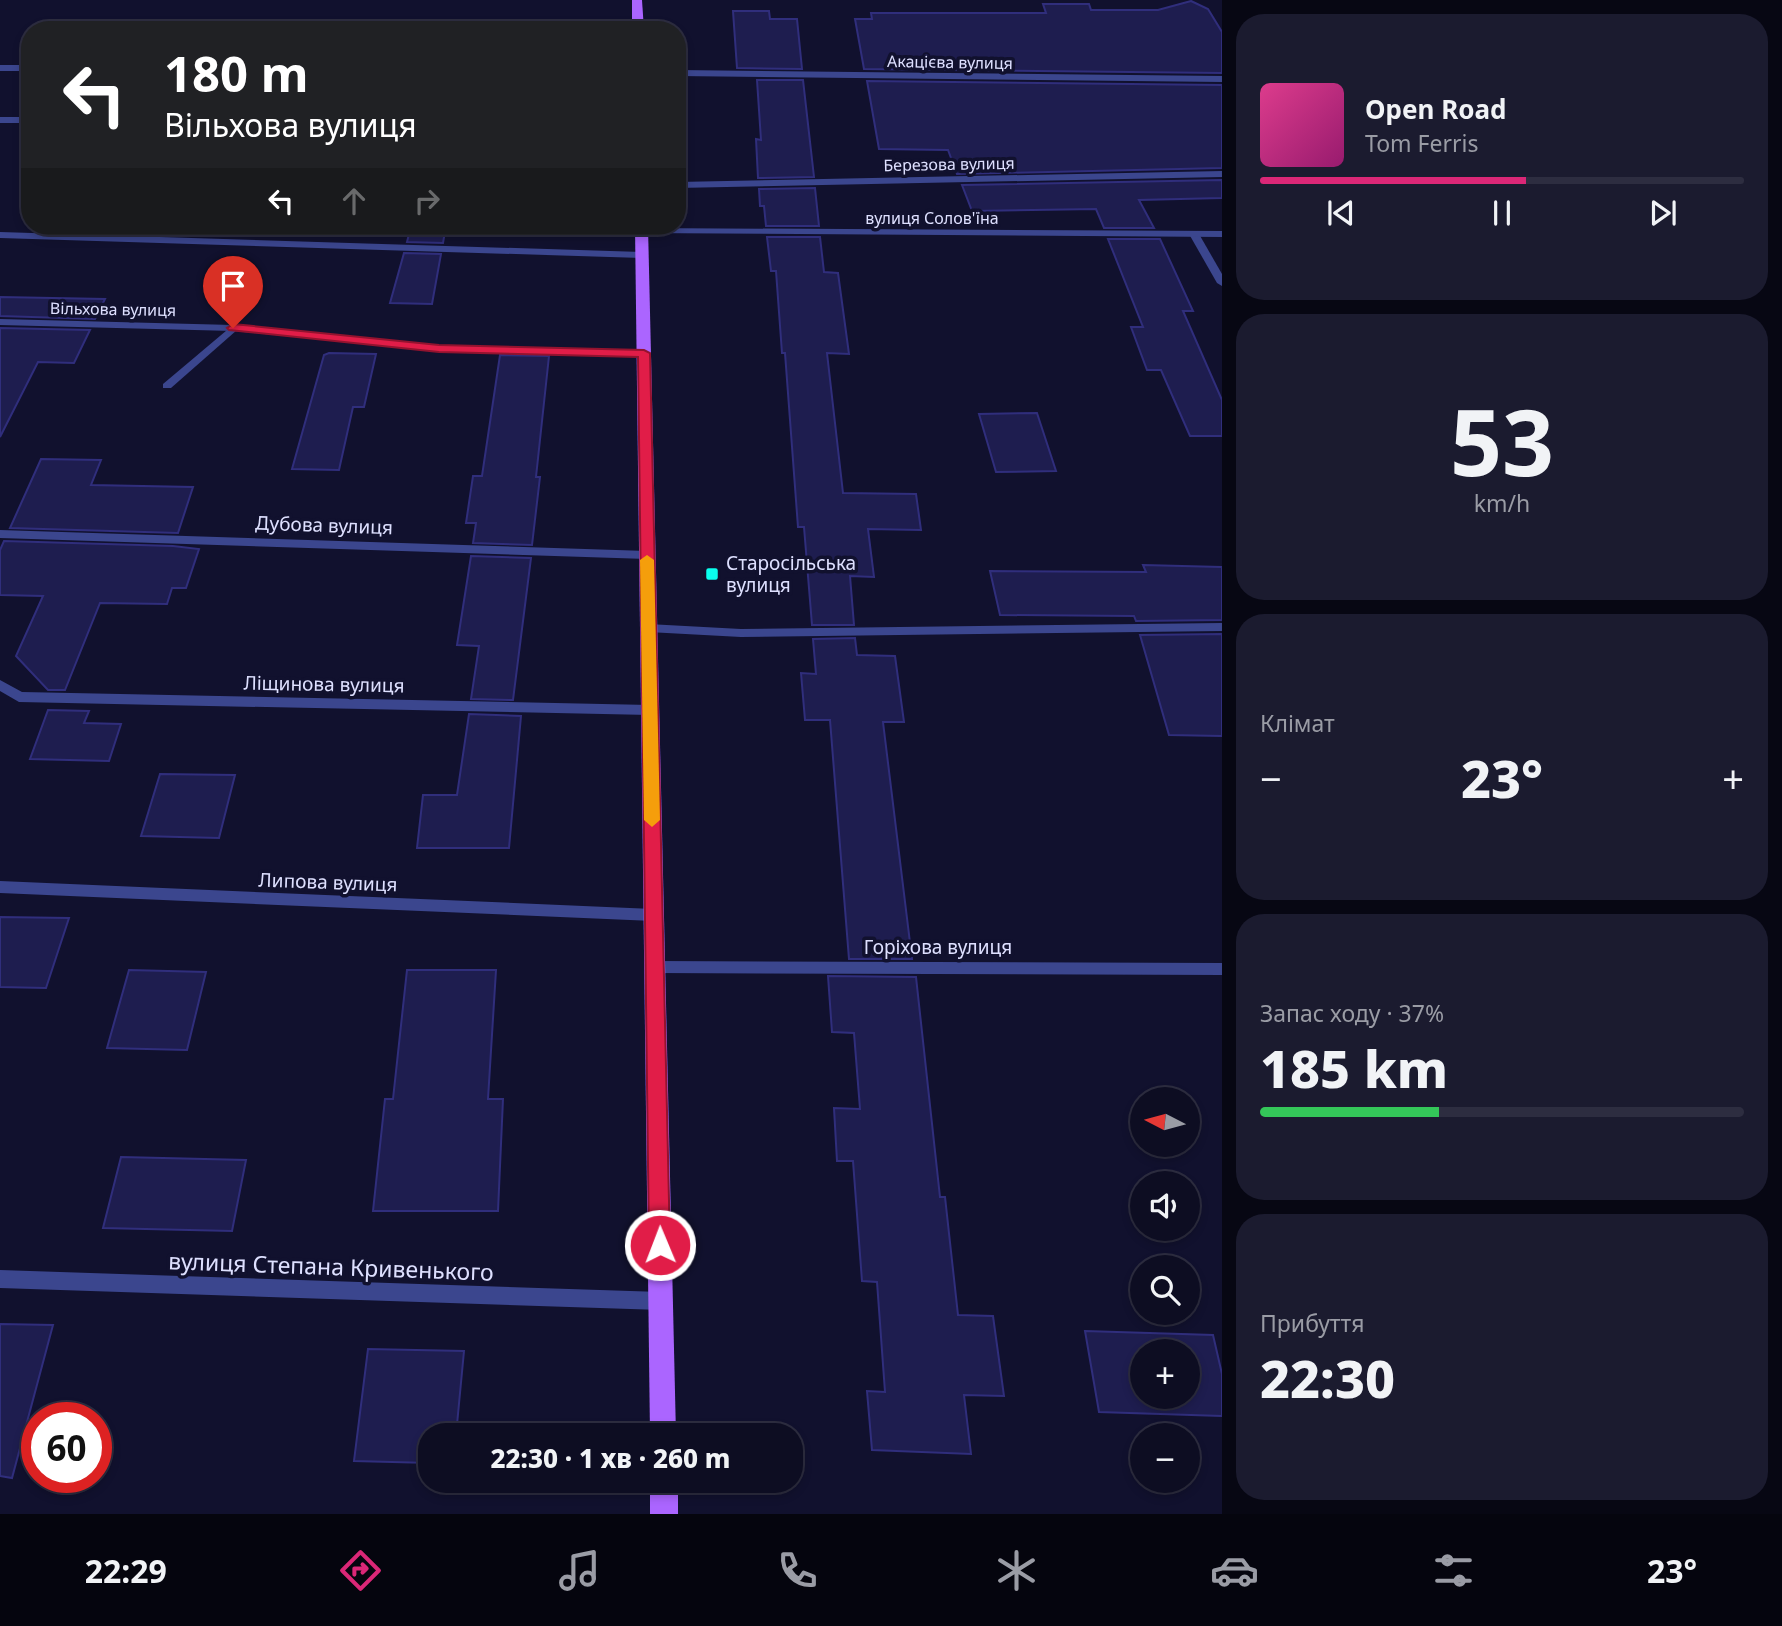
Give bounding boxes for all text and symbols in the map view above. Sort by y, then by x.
text: 180 m [164,40,309,106]
icon: left [49,49,140,140]
street label: Акацієва вулиця [887,50,1013,74]
text: Open Road [1365,91,1507,127]
text: Вільхова вулиця [164,103,417,146]
text: Tom Ferris [1365,127,1478,159]
street label: Березова вулиця [883,152,1015,176]
icon: left [262,182,300,220]
icon: ahead [335,182,373,220]
icon: right [408,182,446,220]
icon: previous [1322,194,1360,232]
icon: pause [1483,194,1521,232]
icon: next [1644,194,1682,232]
street label: вулиця Солов'їна [865,207,999,229]
pin [203,256,263,328]
icon: arrive [214,267,252,305]
street label: Вільхова вулиця [50,297,176,321]
text: 53 [1450,379,1554,503]
text: km/h [1474,487,1530,519]
street label: Дубова вулиця [255,510,393,540]
place label: Старосільська вулиця [726,550,856,598]
marker: Старосільська вулиця [704,566,720,582]
street label: Ліщинова вулиця [243,670,405,698]
text: Клімат [1260,707,1335,739]
text: 23° [1461,742,1543,813]
text: − [1260,752,1282,804]
text: + [1722,752,1744,804]
street label: Липова вулиця [258,867,398,897]
street label: Горіхова вулиця [864,934,1012,960]
text: Запас ходу · 37% [1260,997,1444,1029]
text: 185 km [1260,1032,1448,1103]
north arrow [1130,1087,1200,1157]
map controls [1130,1087,1200,1493]
button: sound [1130,1171,1200,1241]
position arrow [623,1208,697,1282]
street label: вулиця Степана Кривенького [168,1244,494,1288]
button: search [1130,1255,1200,1325]
text: Прибуття [1260,1307,1365,1339]
button: + [1130,1339,1200,1409]
text: 22:30 [1260,1342,1395,1413]
speed limit sign: 60 [21,1402,112,1493]
button: − [1130,1423,1200,1493]
text: 22:30 · 1 хв · 260 m [491,1440,730,1476]
icon: directions [336,1546,385,1595]
icon: music [555,1546,604,1595]
icon: phone [773,1546,822,1595]
icon: climate [992,1546,1041,1595]
icon: car [1210,1546,1259,1595]
icon: filters [1429,1546,1478,1595]
text: 22:29 [85,1549,167,1592]
text: 23° [1647,1549,1697,1592]

